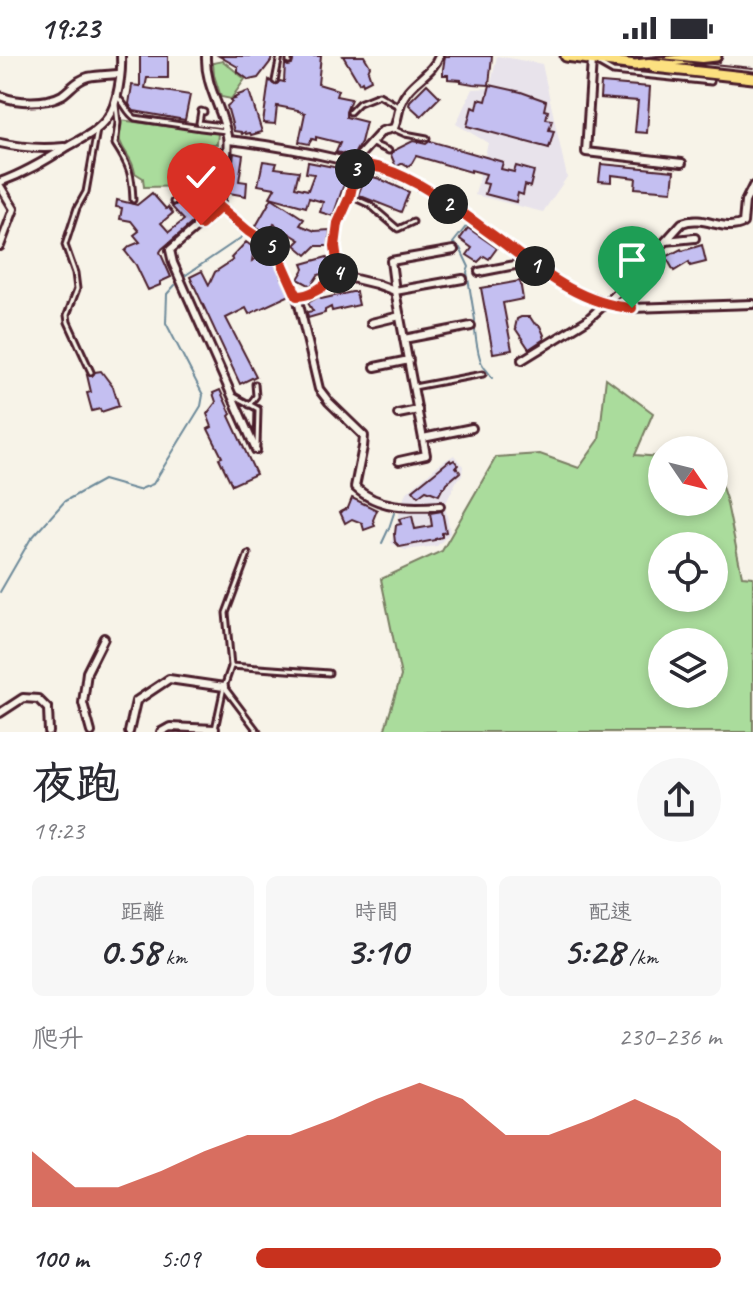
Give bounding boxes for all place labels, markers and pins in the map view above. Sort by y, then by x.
pin [167,143,235,225]
pin: 3 [335,149,375,189]
pin: 2 [428,184,468,224]
pin: 5 [250,226,290,266]
pin [598,226,666,308]
pin: 1 [515,246,555,286]
pin: 4 [318,253,358,293]

